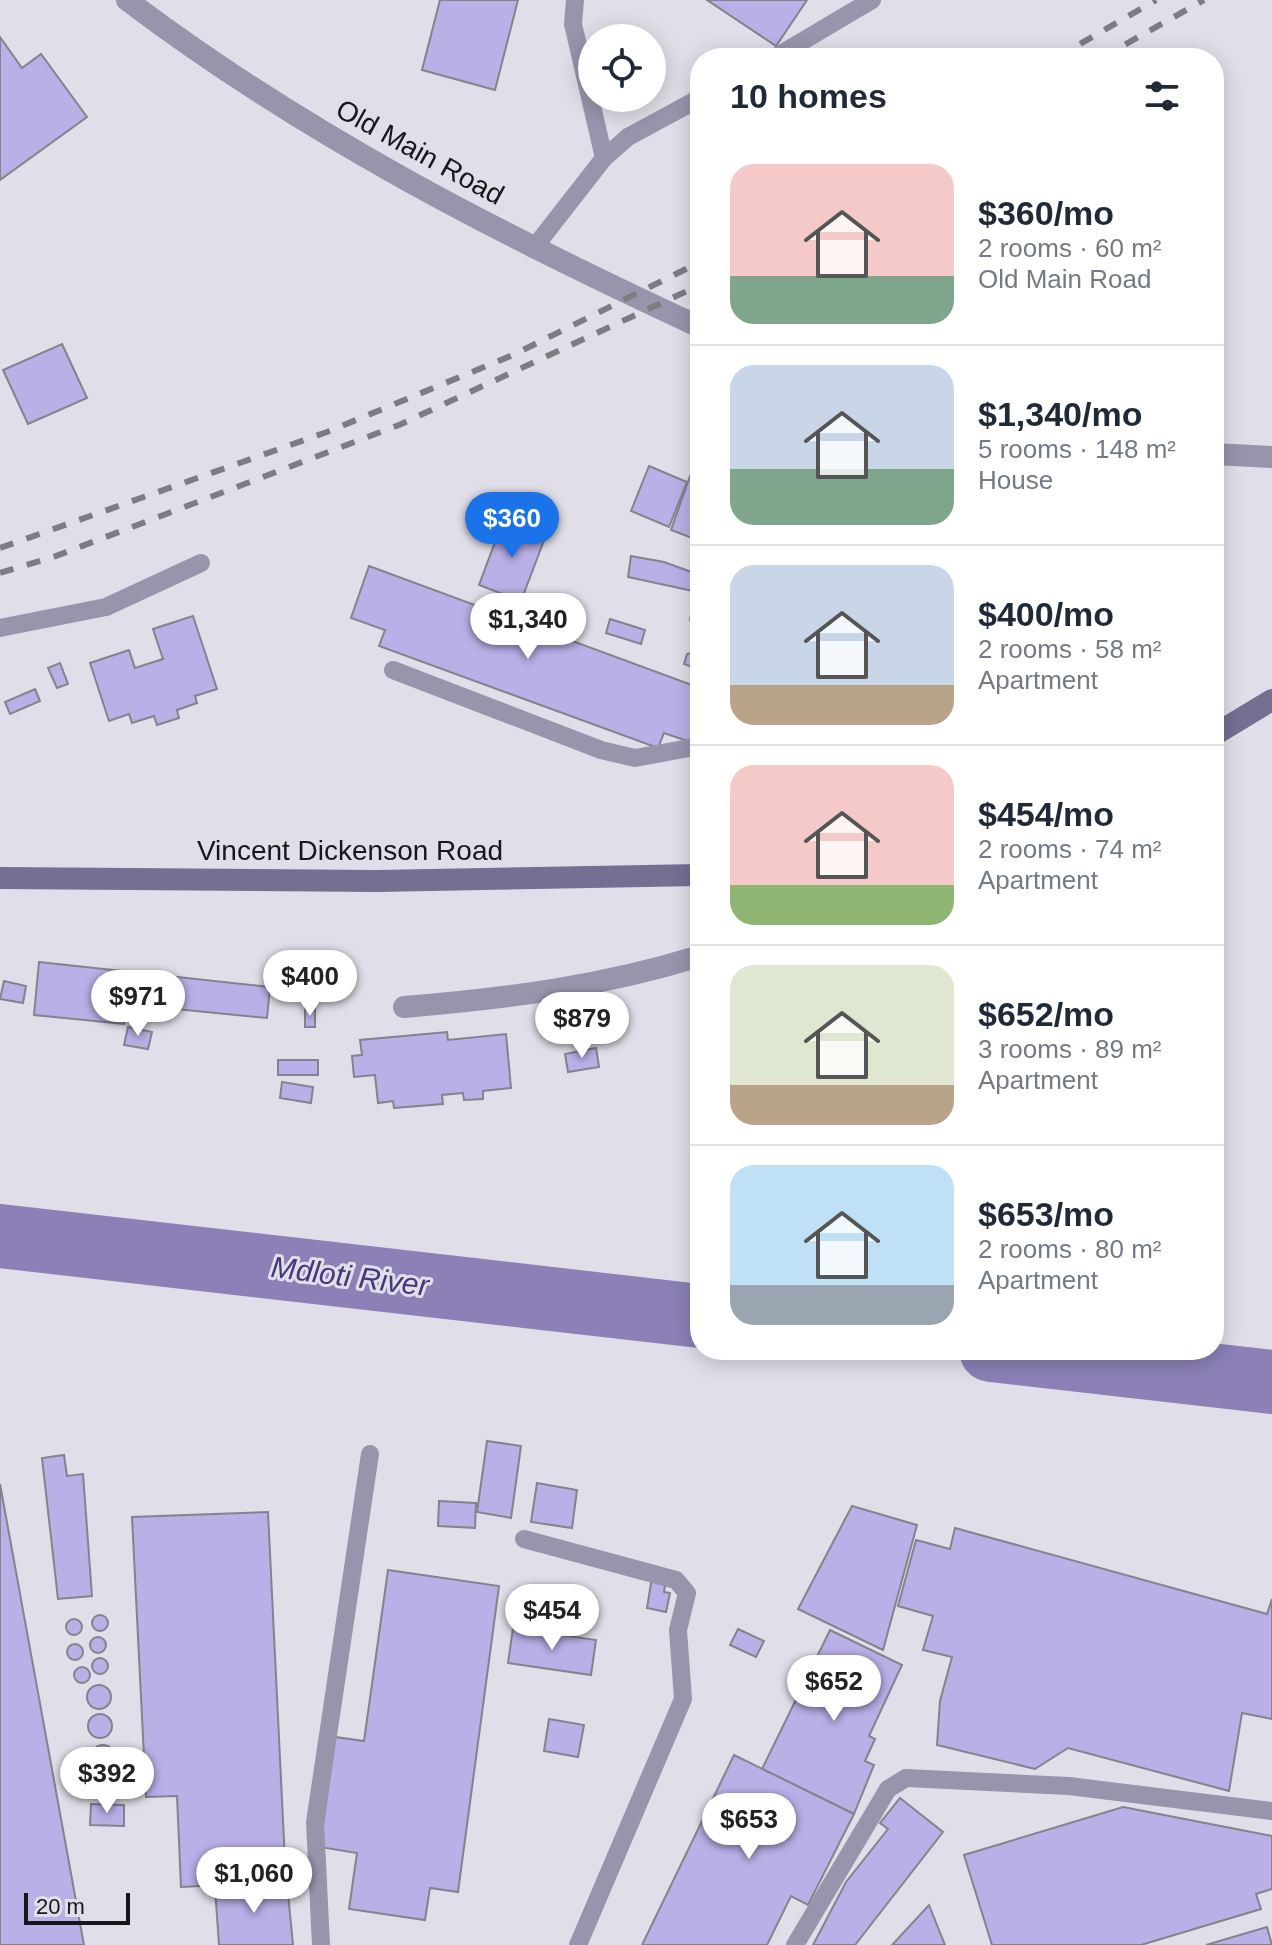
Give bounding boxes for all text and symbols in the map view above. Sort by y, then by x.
map controls [578,24,666,112]
button: locate [578,24,666,112]
icon: filters [1140,74,1184,118]
text: 10 homes [730,77,887,115]
street label: Old Main Road [331,93,509,211]
text: $360/mo [978,194,1114,232]
icon: home [794,196,890,292]
text: 2 rooms · 60 m² [978,233,1162,263]
text: Old Main Road [978,264,1151,294]
text: $1,340/mo [978,395,1142,433]
icon: home [794,397,890,493]
text: 5 rooms · 148 m² [978,434,1176,464]
text: House [978,465,1053,495]
pin: $360 [465,492,559,560]
text: $360 [483,503,541,533]
pin: $1,340 [463,593,593,661]
text: $400/mo [978,595,1114,633]
icon: home [794,597,890,693]
text: $1,340 [488,604,568,634]
text: 2 rooms · 58 m² [978,634,1162,664]
text: Apartment [978,665,1098,695]
text: $454/mo [978,795,1114,833]
icon: home [794,797,890,893]
text: 2 rooms · 74 m² [978,834,1162,864]
street label: Vincent Dickenson Road [197,835,503,866]
text: Apartment [978,865,1098,895]
pin: $400 [263,950,357,1018]
text: $400 [281,961,339,991]
pin: $971 [91,970,185,1038]
text: $971 [109,981,167,1011]
pin: $879 [535,992,629,1060]
text: $652/mo [978,995,1114,1033]
icon: home [794,997,890,1093]
text: $879 [553,1003,611,1033]
text: 3 rooms · 89 m² [978,1034,1162,1064]
text: Apartment [978,1065,1098,1095]
text: $653/mo [978,1195,1114,1233]
icon: home [794,1197,890,1293]
text: 2 rooms · 80 m² [978,1234,1162,1264]
water label: Mdloti River [269,1250,432,1302]
text: Apartment [978,1265,1098,1295]
pin: $454 [505,1584,599,1652]
text: $454 [523,1595,581,1625]
pin: $652 [787,1655,881,1723]
text: $652 [805,1666,863,1696]
pin: $392 [60,1747,154,1815]
text: $392 [78,1758,136,1788]
pin: $653 [702,1793,796,1861]
text: $653 [720,1804,778,1834]
pin: $1,060 [189,1847,319,1915]
text: $1,060 [214,1858,294,1888]
scale bar [24,1889,130,1925]
text: 20 m [36,1894,85,1919]

